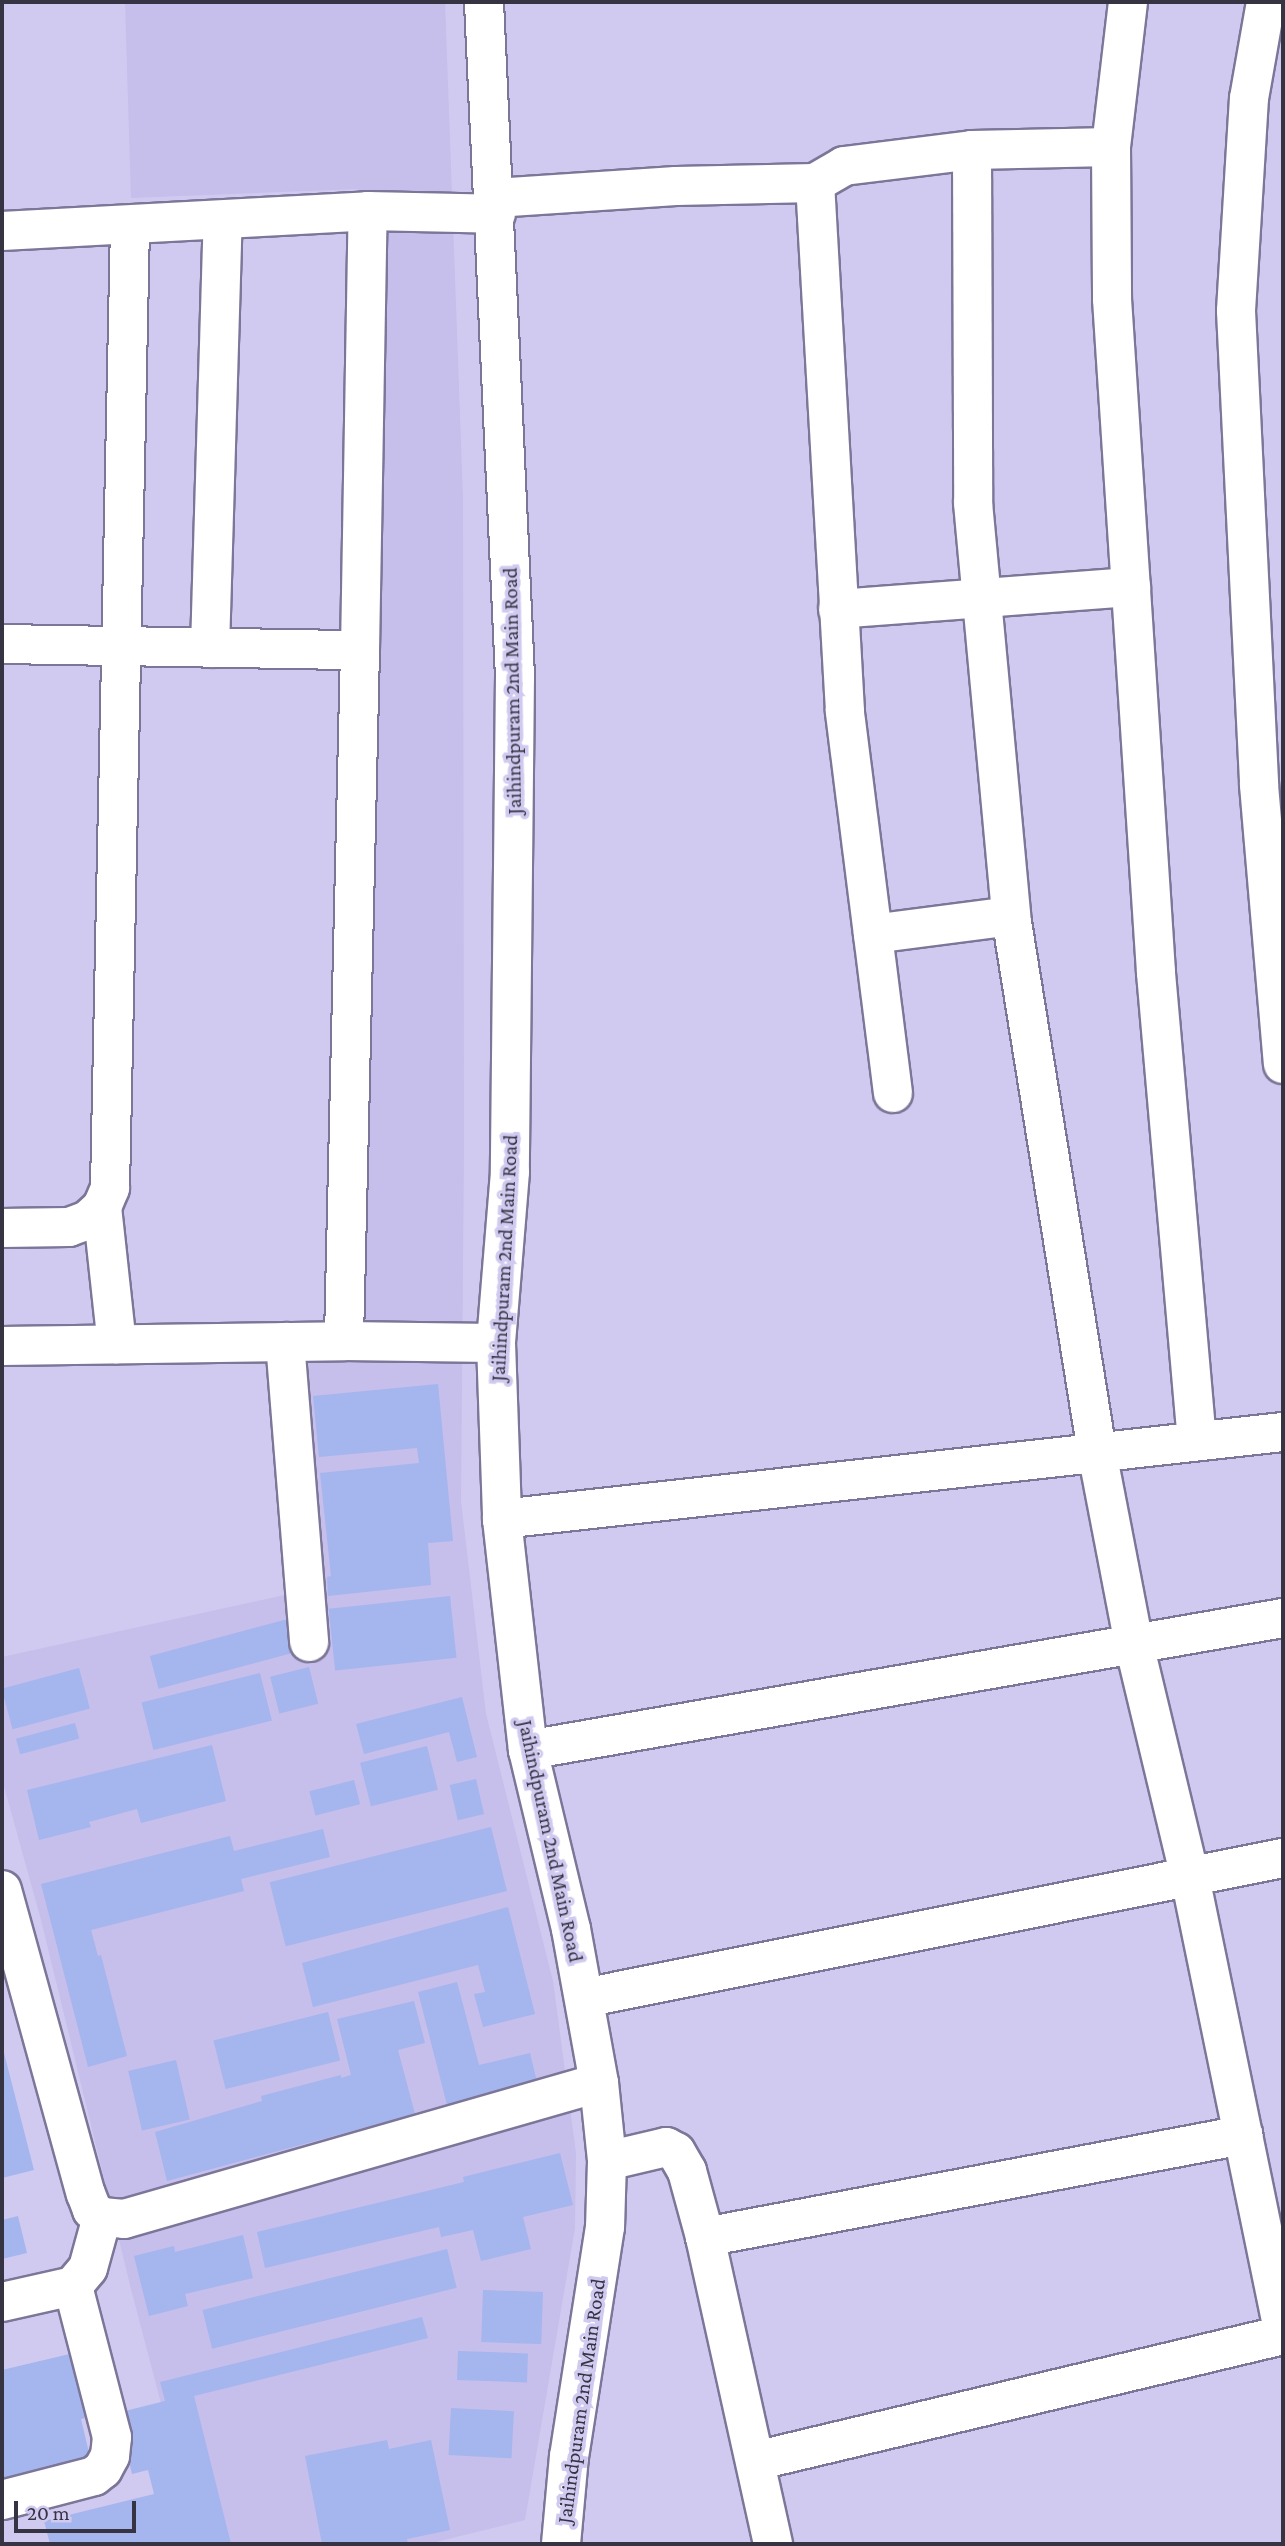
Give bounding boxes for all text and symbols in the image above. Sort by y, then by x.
street label: Jaihindpuram 2nd Main Road [497,567,527,815]
street label: Jaihindpuram 2nd Main Road [485,1134,523,1382]
street label: Jaihindpuram 2nd Main Road [513,1718,589,1964]
street label: Jaihindpuram 2nd Main Road [551,2277,611,2525]
scale bar [18,2486,140,2530]
text: 20 m [27,2501,70,2525]

